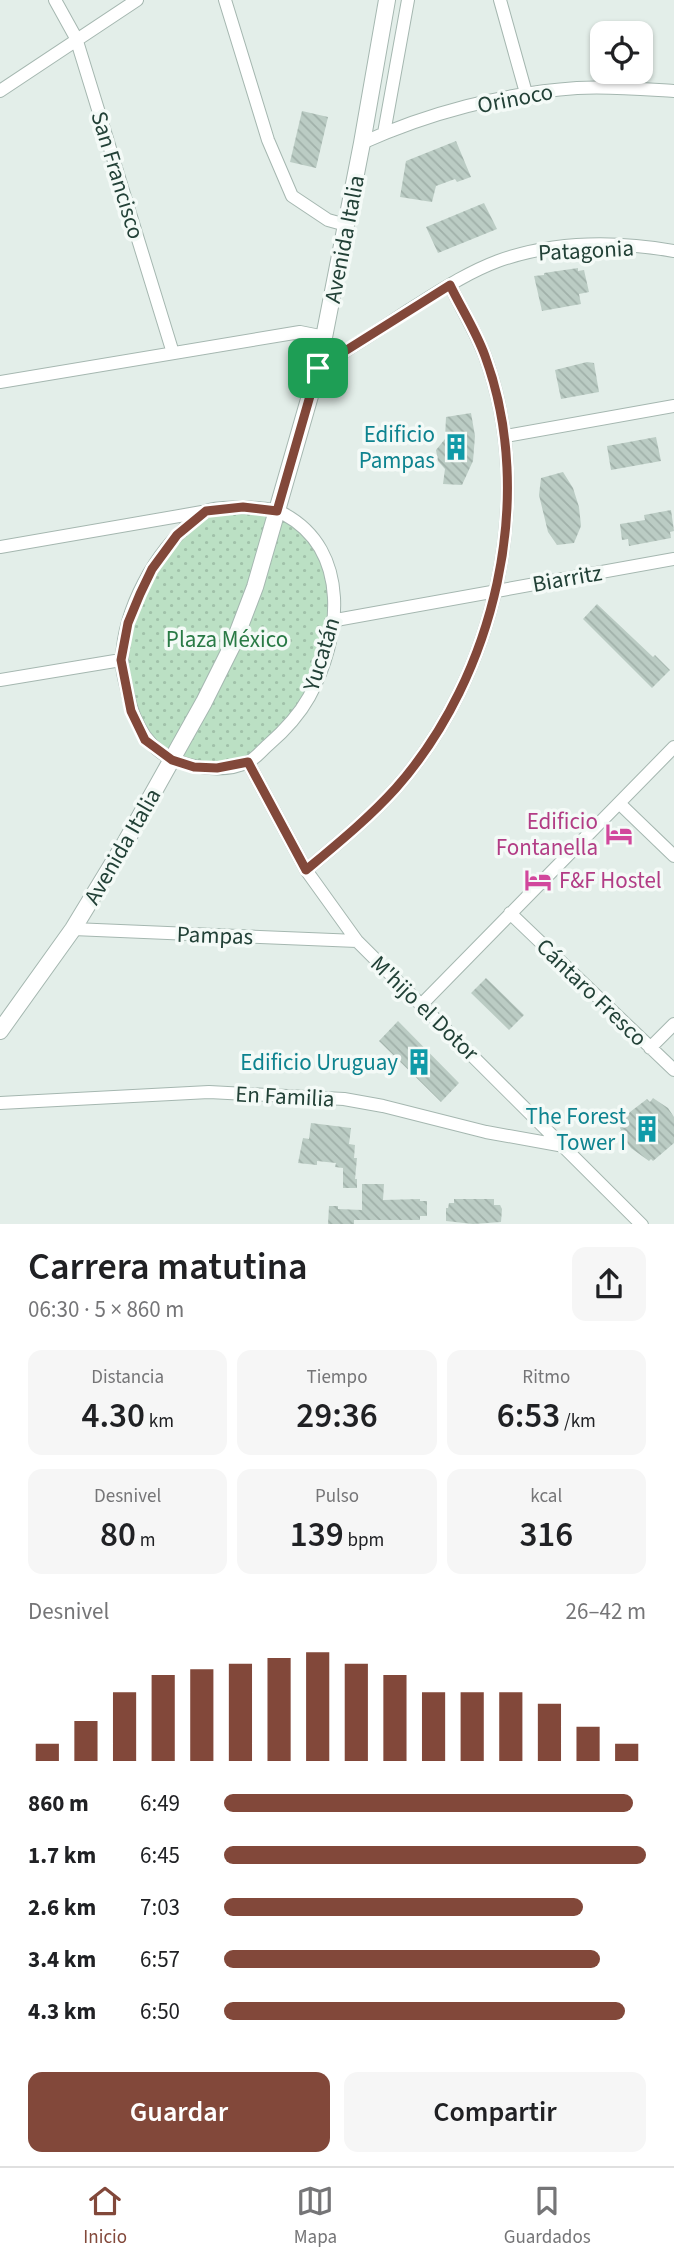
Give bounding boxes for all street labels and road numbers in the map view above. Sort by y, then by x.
street label: Orinoco [474,75,556,122]
street label: San Francisco [82,107,153,243]
street label: Avenida Italia [316,172,373,306]
street label: Patagonia [537,232,635,269]
street label: Biarritz [530,556,605,601]
street label: Yucatán [294,613,348,696]
street label: Avenida Italia [76,782,169,911]
street label: Pampas [176,918,254,953]
street label: Cántaro Fresco [529,931,655,1054]
street label: M'hijo el Dotor [363,948,487,1069]
street label: En Familia [235,1077,335,1116]

